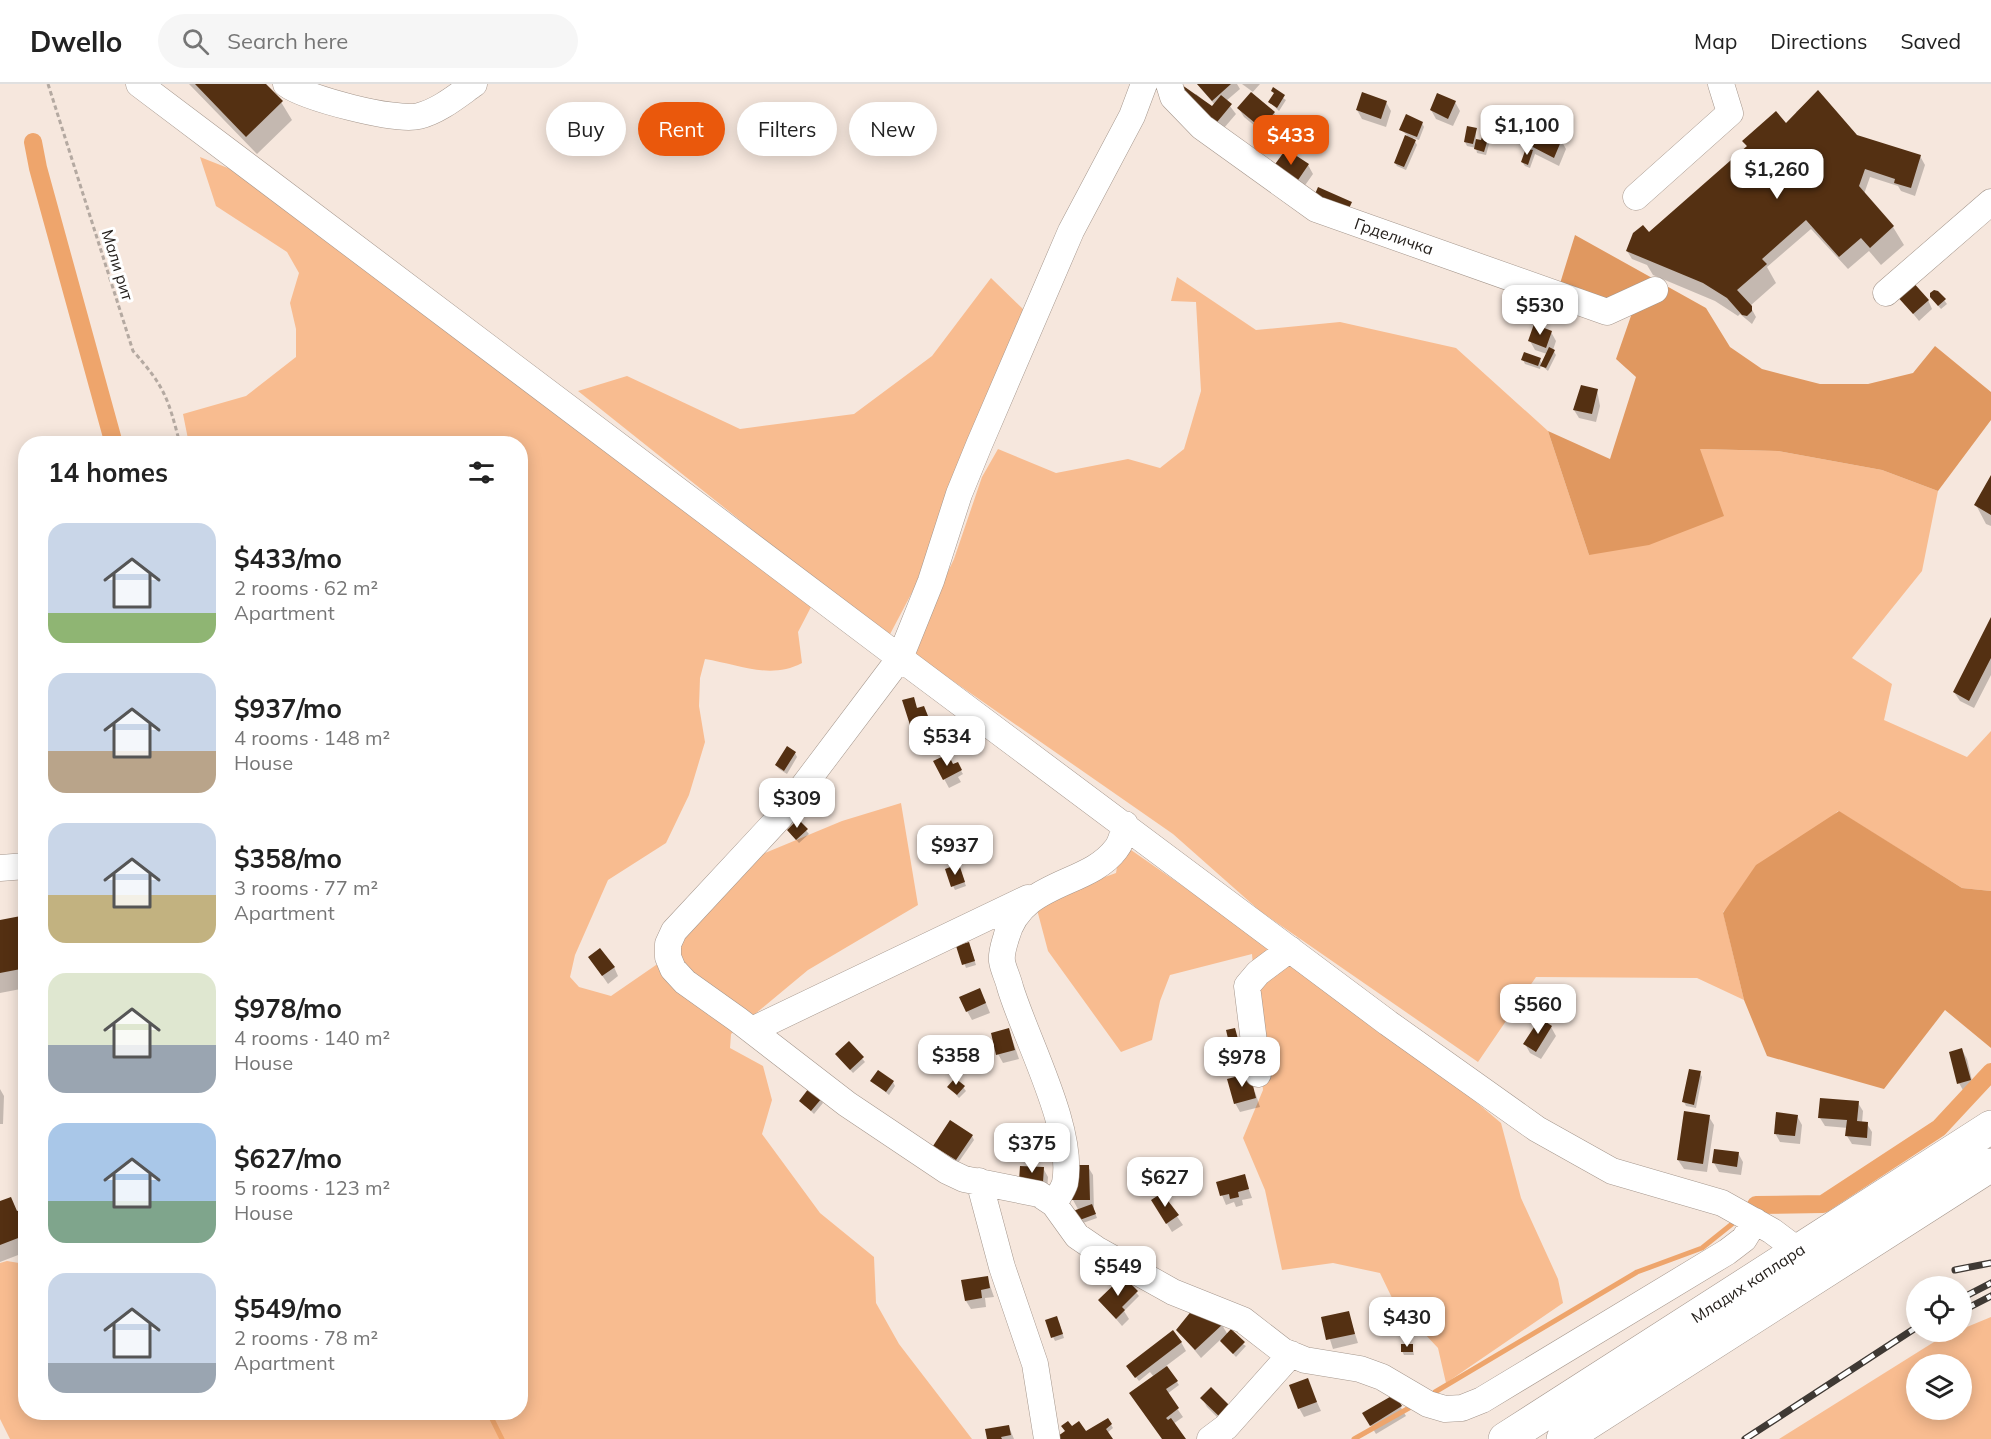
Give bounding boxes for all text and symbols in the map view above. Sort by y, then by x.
search box [158,14,578,68]
text: Dwello [30,24,122,59]
icon: search [179,25,212,58]
text: Search here [227,27,348,55]
text: Map [1694,28,1737,54]
text: Directions [1770,28,1867,54]
text: Saved [1900,28,1961,54]
chip: Buy [546,102,626,156]
chip: Rent [638,102,725,156]
chip: Filters [737,102,837,156]
chip: New [849,102,937,156]
pin: $1,100 [1478,105,1576,156]
text: $1,100 [1495,112,1559,137]
pin: $433 [1255,115,1327,166]
text: $433 [1267,122,1315,147]
pin: $1,260 [1728,149,1826,200]
text: $1,260 [1745,156,1809,181]
street label: Грделичка [1352,213,1436,259]
street label: Мали рит [98,227,138,304]
pin: $530 [1504,285,1576,336]
text: $530 [1516,292,1564,317]
text: 14 homes [48,456,168,489]
icon: filters [465,456,498,489]
text: $433/mo [234,542,342,575]
icon: home [96,547,168,619]
text: 2 rooms · 62 m² [234,575,378,600]
text: Apartment [234,600,335,625]
text: $937/mo [234,692,342,725]
icon: home [96,697,168,769]
pin: $534 [911,716,983,767]
text: $534 [923,723,971,748]
text: 4 rooms · 148 m² [234,725,390,750]
text: House [234,750,293,775]
pin: $309 [761,778,833,829]
text: $309 [773,785,821,810]
pin: $937 [919,825,991,876]
text: $937 [931,832,979,857]
text: $358/mo [234,842,342,875]
icon: home [96,847,168,919]
text: 3 rooms · 77 m² [234,875,378,900]
text: Apartment [234,900,335,925]
pin: $560 [1502,984,1574,1035]
text: $560 [1514,991,1562,1016]
text: $978/mo [234,992,342,1025]
icon: home [96,997,168,1069]
text: 4 rooms · 140 m² [234,1025,390,1050]
pin: $358 [920,1035,992,1086]
pin: $978 [1206,1037,1278,1088]
text: $358 [932,1042,980,1067]
text: $978 [1218,1044,1266,1069]
text: House [234,1050,293,1075]
pin: $375 [996,1123,1068,1174]
text: $375 [1008,1130,1056,1155]
text: $627/mo [234,1142,342,1175]
icon: home [96,1147,168,1219]
pin: $627 [1129,1157,1201,1208]
text: $627 [1141,1164,1189,1189]
text: 5 rooms · 123 m² [234,1175,390,1200]
text: House [234,1200,293,1225]
street label: Младих каплара [1687,1239,1809,1327]
pin: $549 [1082,1246,1154,1297]
text: $549 [1094,1253,1142,1278]
map controls [1906,1276,1972,1420]
button: locate [1906,1276,1972,1342]
text: $549/mo [234,1292,342,1325]
icon: home [96,1297,168,1369]
pin: $430 [1371,1297,1443,1348]
text: $430 [1383,1304,1431,1329]
text: 2 rooms · 78 m² [234,1325,378,1350]
text: Apartment [234,1350,335,1375]
button: layers [1906,1354,1972,1420]

